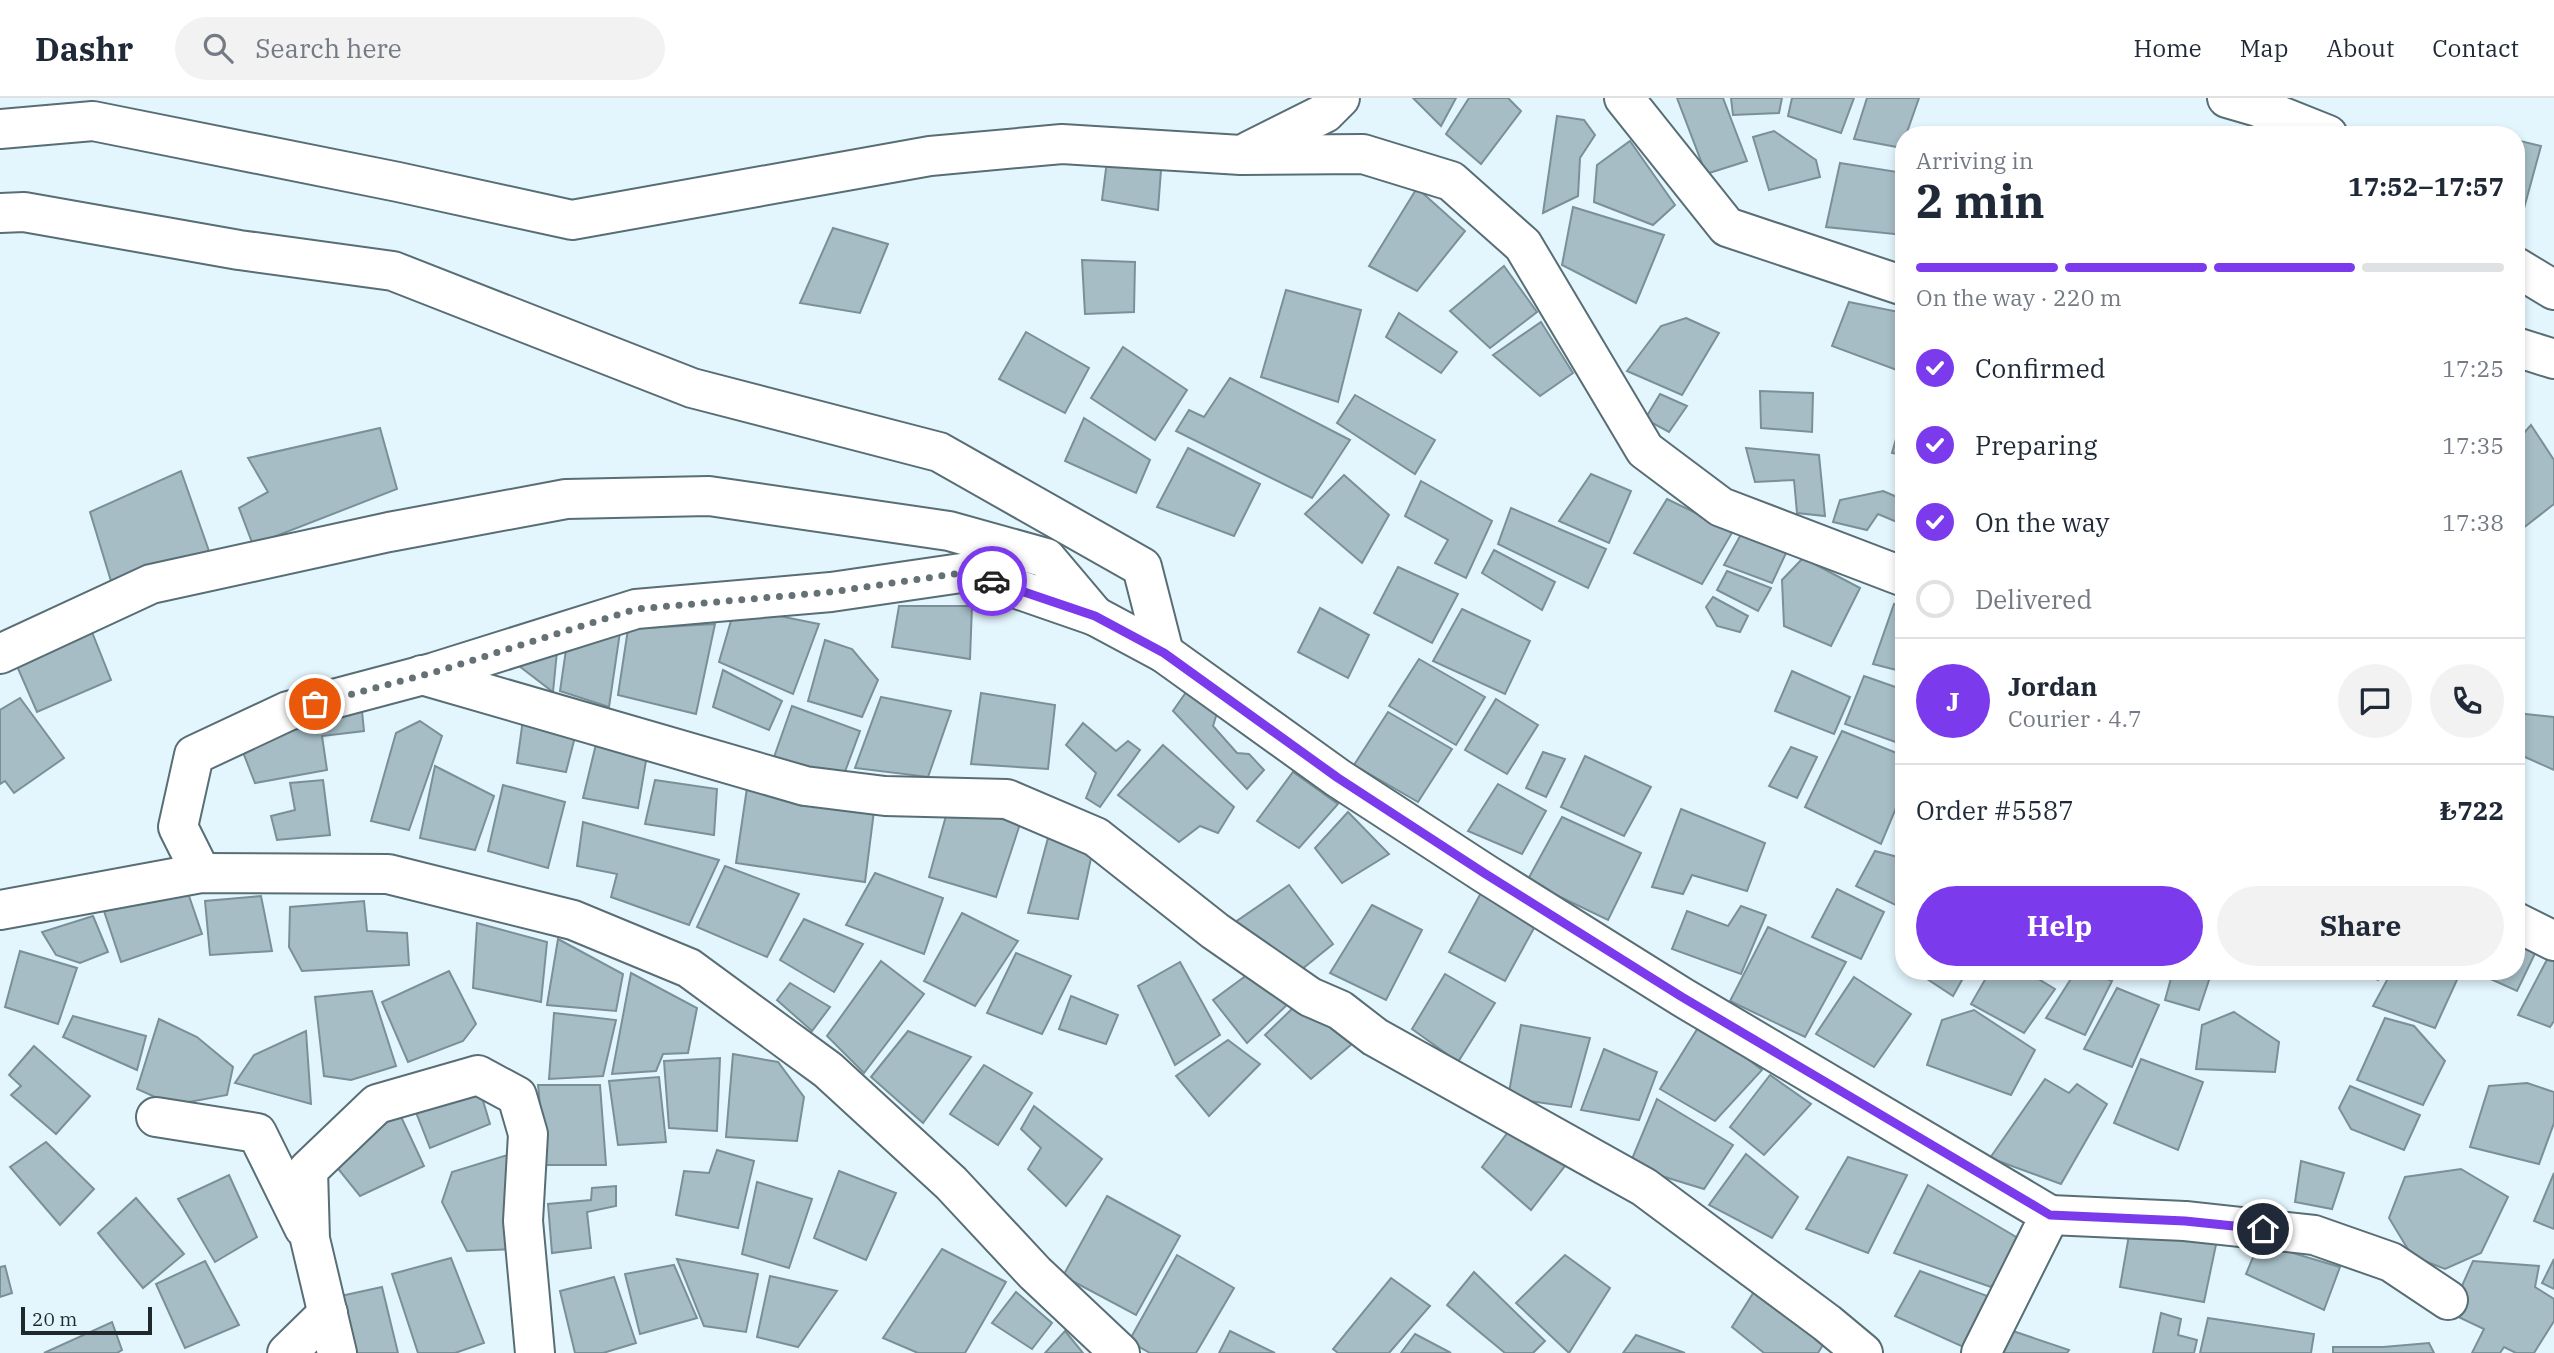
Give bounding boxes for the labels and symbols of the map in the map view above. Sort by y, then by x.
courier [957,546,1027,616]
pin [285,674,345,734]
pin [2233,1199,2293,1259]
scale bar [21,1304,152,1336]

